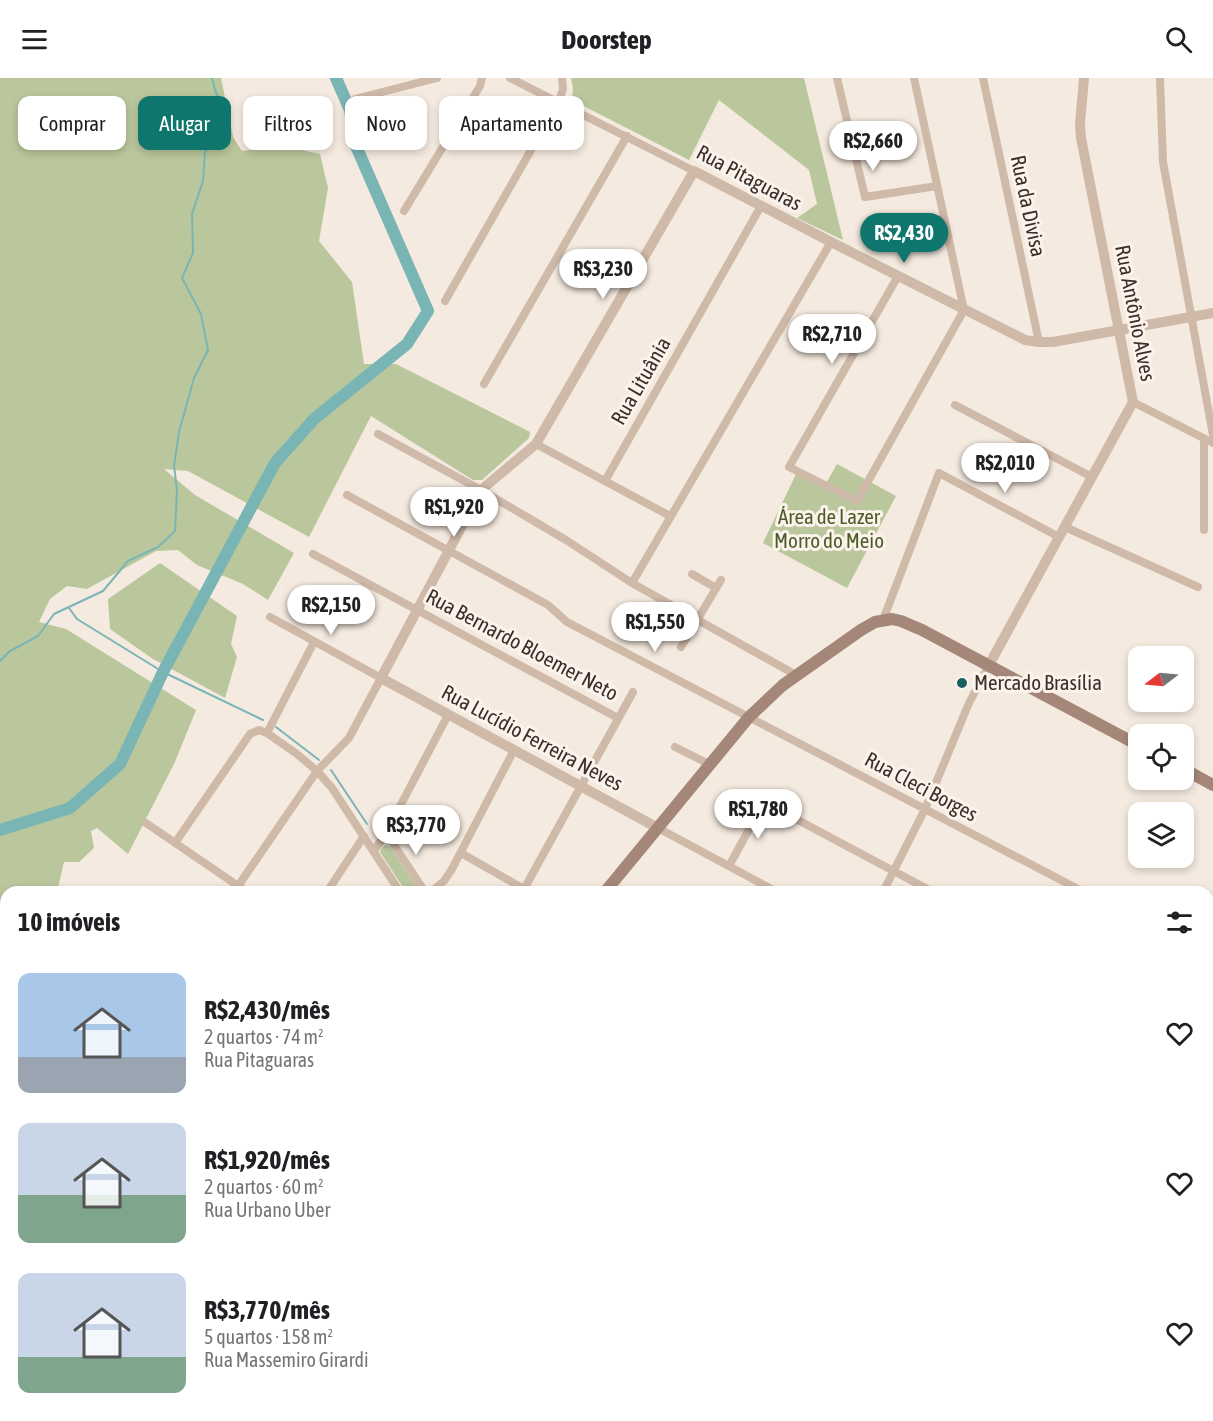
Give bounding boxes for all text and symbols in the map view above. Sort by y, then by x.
icon: menu [18,23,51,56]
icon: search [1162,23,1195,56]
text: Doorstep [561,24,652,55]
chip: Comprar [18,96,126,150]
chip: Alugar [138,96,231,150]
chip: Filtros [243,96,333,150]
chip: Novo [345,96,427,150]
chip: Apartamento [439,96,584,150]
pin: R$2,660 [818,121,928,172]
text: R$2,660 [843,129,903,152]
street label: Rua Pitaguaras [693,139,806,215]
street label: Rua da Divisa [1007,153,1051,259]
pin: R$2,430 [849,213,959,264]
text: R$2,430 [874,221,934,244]
street label: Rua Antônio Alves [1111,243,1161,383]
pin: R$3,230 [548,249,658,300]
text: R$3,230 [573,257,633,280]
pin: R$2,710 [777,314,887,365]
text: R$2,710 [802,322,862,345]
street label: Rua Lituânia [605,333,675,428]
pin: R$2,010 [950,443,1060,494]
text: R$2,010 [975,451,1035,474]
pin: R$1,920 [399,487,509,538]
text: R$1,920 [424,495,484,518]
park label: Área de Lazer Morro do Meio [774,504,884,552]
street label: Rua Bernardo Bloemer Neto [422,583,623,705]
pin: R$2,150 [276,585,386,636]
text: R$2,150 [301,593,361,616]
pin: R$1,550 [600,602,710,653]
text: R$1,550 [625,610,685,633]
north arrow [1128,646,1194,712]
map controls [1128,646,1194,868]
place label: Mercado Brasília [974,670,1102,694]
marker: Mercado Brasília [955,676,969,690]
street label: Rua Lucídio Ferreira Neves [438,679,627,795]
button: locate [1128,724,1194,790]
street label: Rua Cleci Borges [861,746,982,826]
pin: R$1,780 [703,789,813,840]
text: R$1,780 [728,797,788,820]
button: layers [1128,802,1194,868]
pin: R$3,770 [361,805,471,856]
text: R$3,770 [386,813,446,836]
icon: filters [1163,906,1196,939]
text: 10 imóveis [18,907,120,937]
text: R$2,430/mês [204,995,330,1025]
icon: home [66,997,138,1069]
icon: heart [1163,1017,1196,1050]
text: 2 quartos · 74 m² [204,1025,324,1048]
text: Rua Pitaguaras [204,1048,314,1071]
text: R$1,920/mês [204,1145,330,1175]
icon: home [66,1147,138,1219]
icon: heart [1163,1167,1196,1200]
text: 2 quartos · 60 m² [204,1175,324,1198]
text: Rua Urbano Uber [204,1198,330,1221]
text: R$3,770/mês [204,1295,330,1325]
icon: home [66,1297,138,1369]
icon: heart [1163,1317,1196,1350]
text: 5 quartos · 158 m² [204,1325,333,1348]
text: Rua Massemiro Girardi [204,1348,369,1371]

